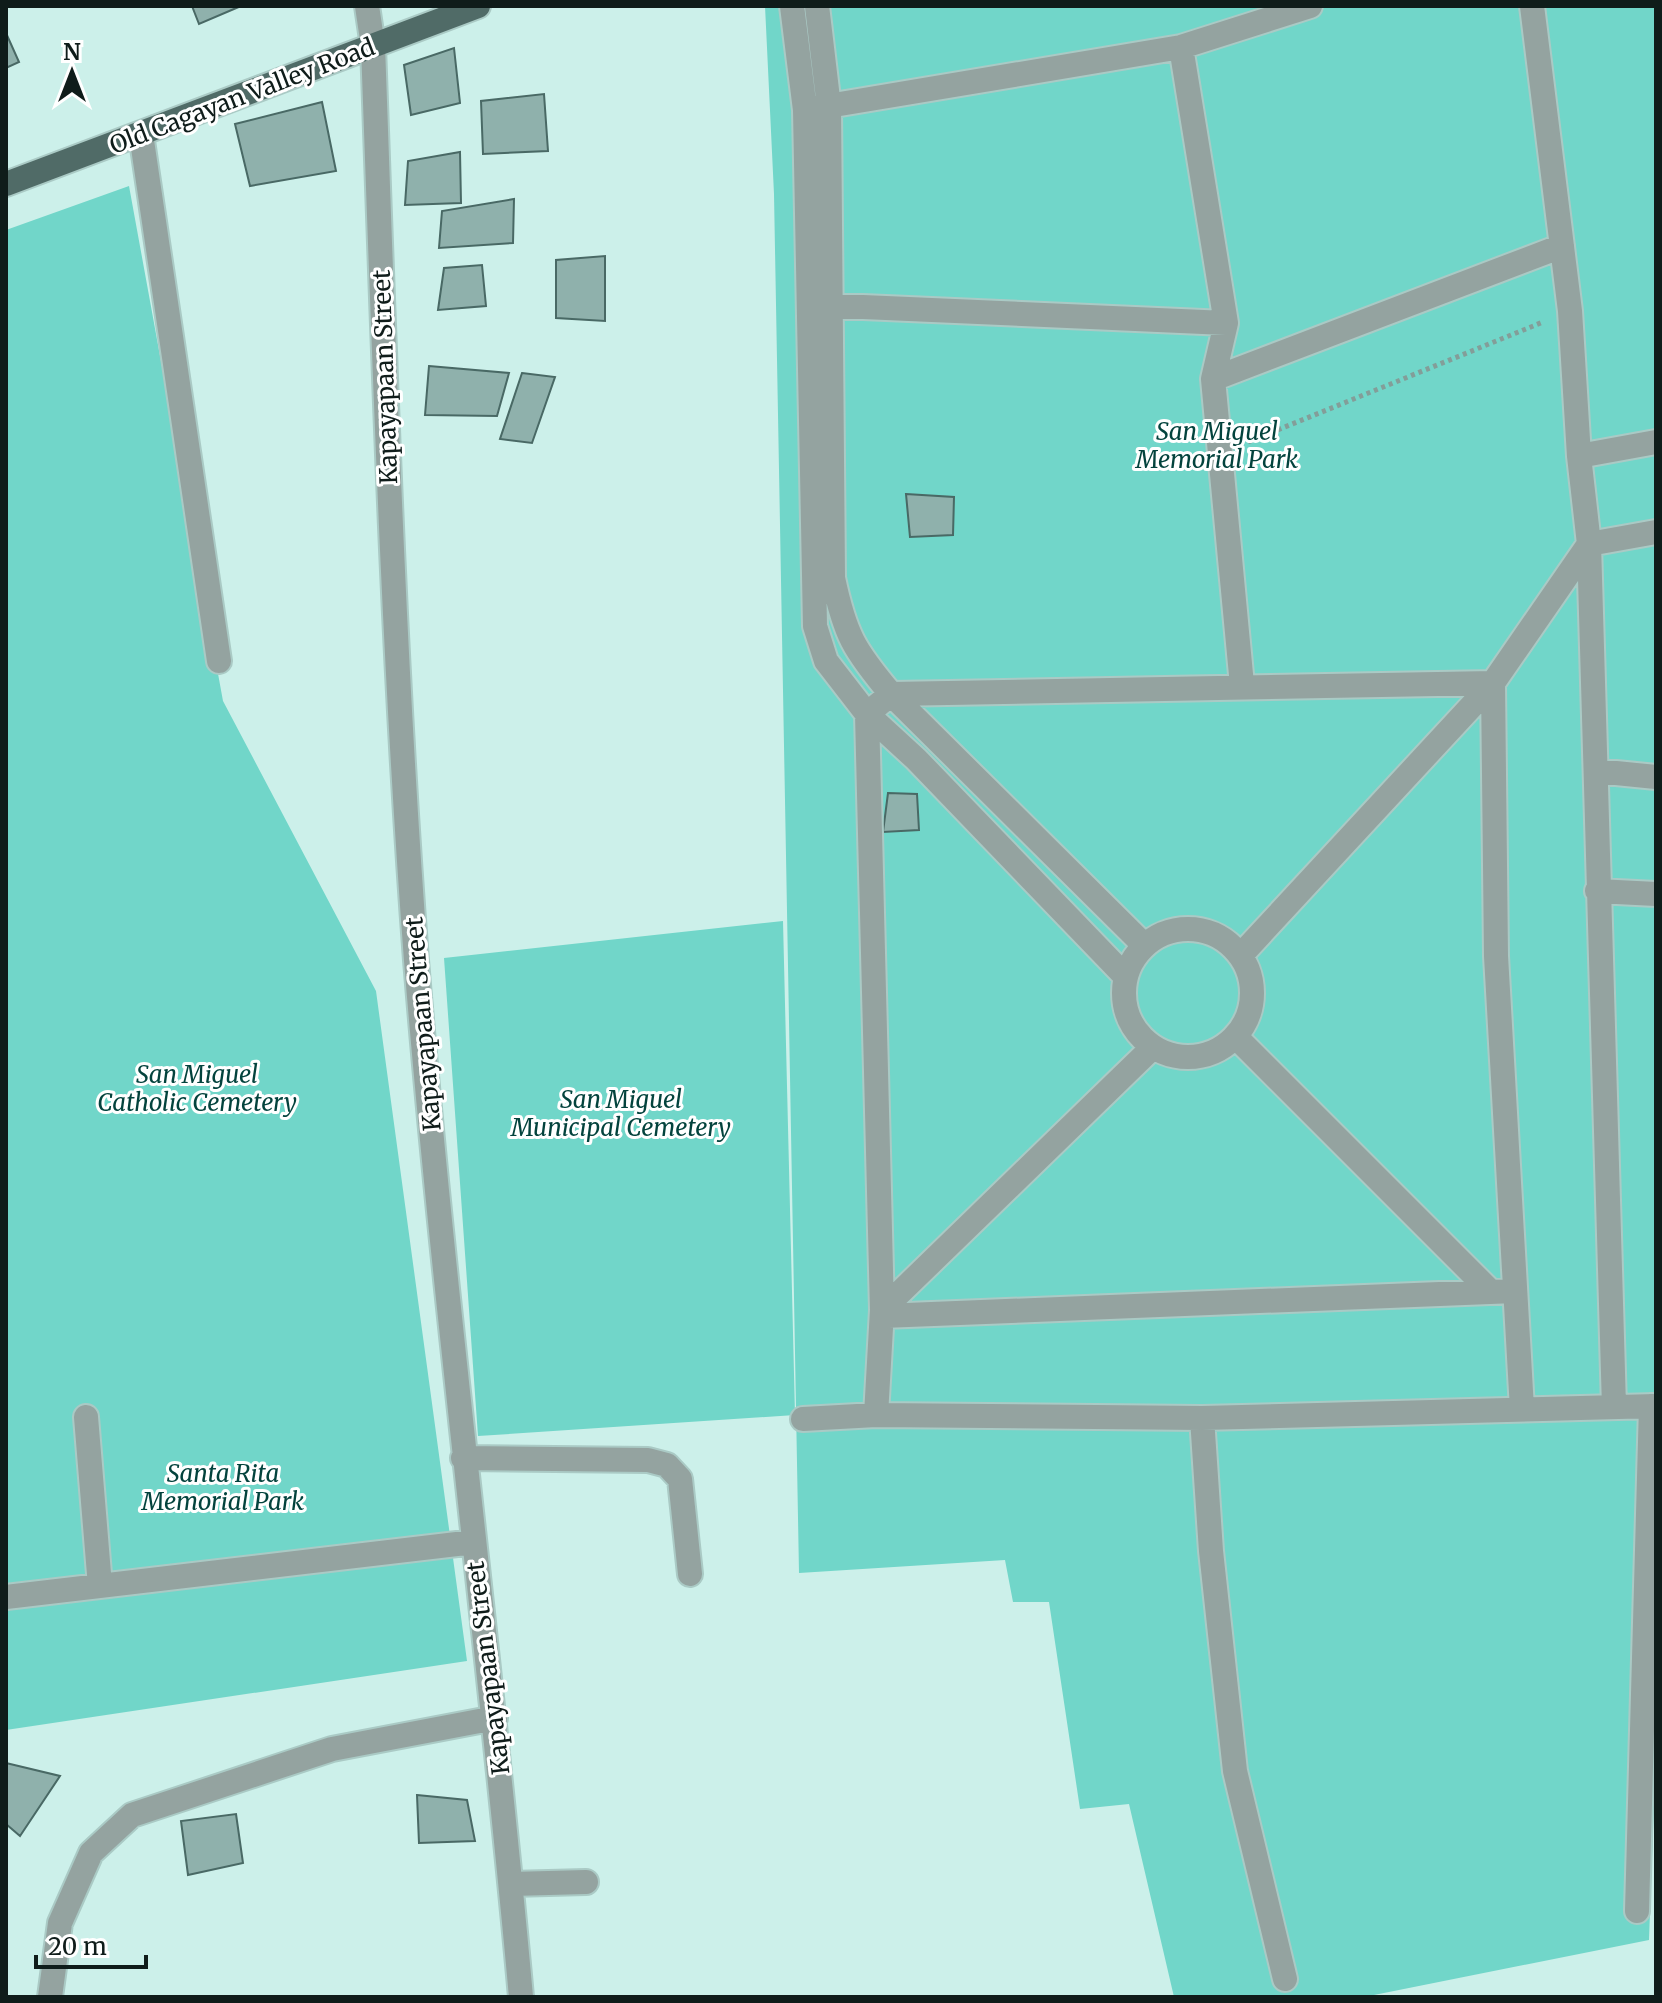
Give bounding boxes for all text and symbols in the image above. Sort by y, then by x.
street label: Old Cagayan Valley Road [105,31,379,161]
north arrow [32,32,112,112]
text: N [63,38,81,66]
street label: Kapayapaan Street [366,268,404,485]
park label: San Miguel Memorial Park [1135,416,1298,475]
street label: Kapayapaan Street [398,915,448,1132]
park label: San Miguel Catholic Cemetery [97,1059,297,1118]
park label: San Miguel Municipal Cemetery [510,1084,731,1143]
park label: Santa Rita Memorial Park [141,1458,304,1517]
street label: Kapayapaan Street [459,1559,516,1777]
scale bar [36,1919,146,1969]
text: 20 m [48,1931,107,1962]

